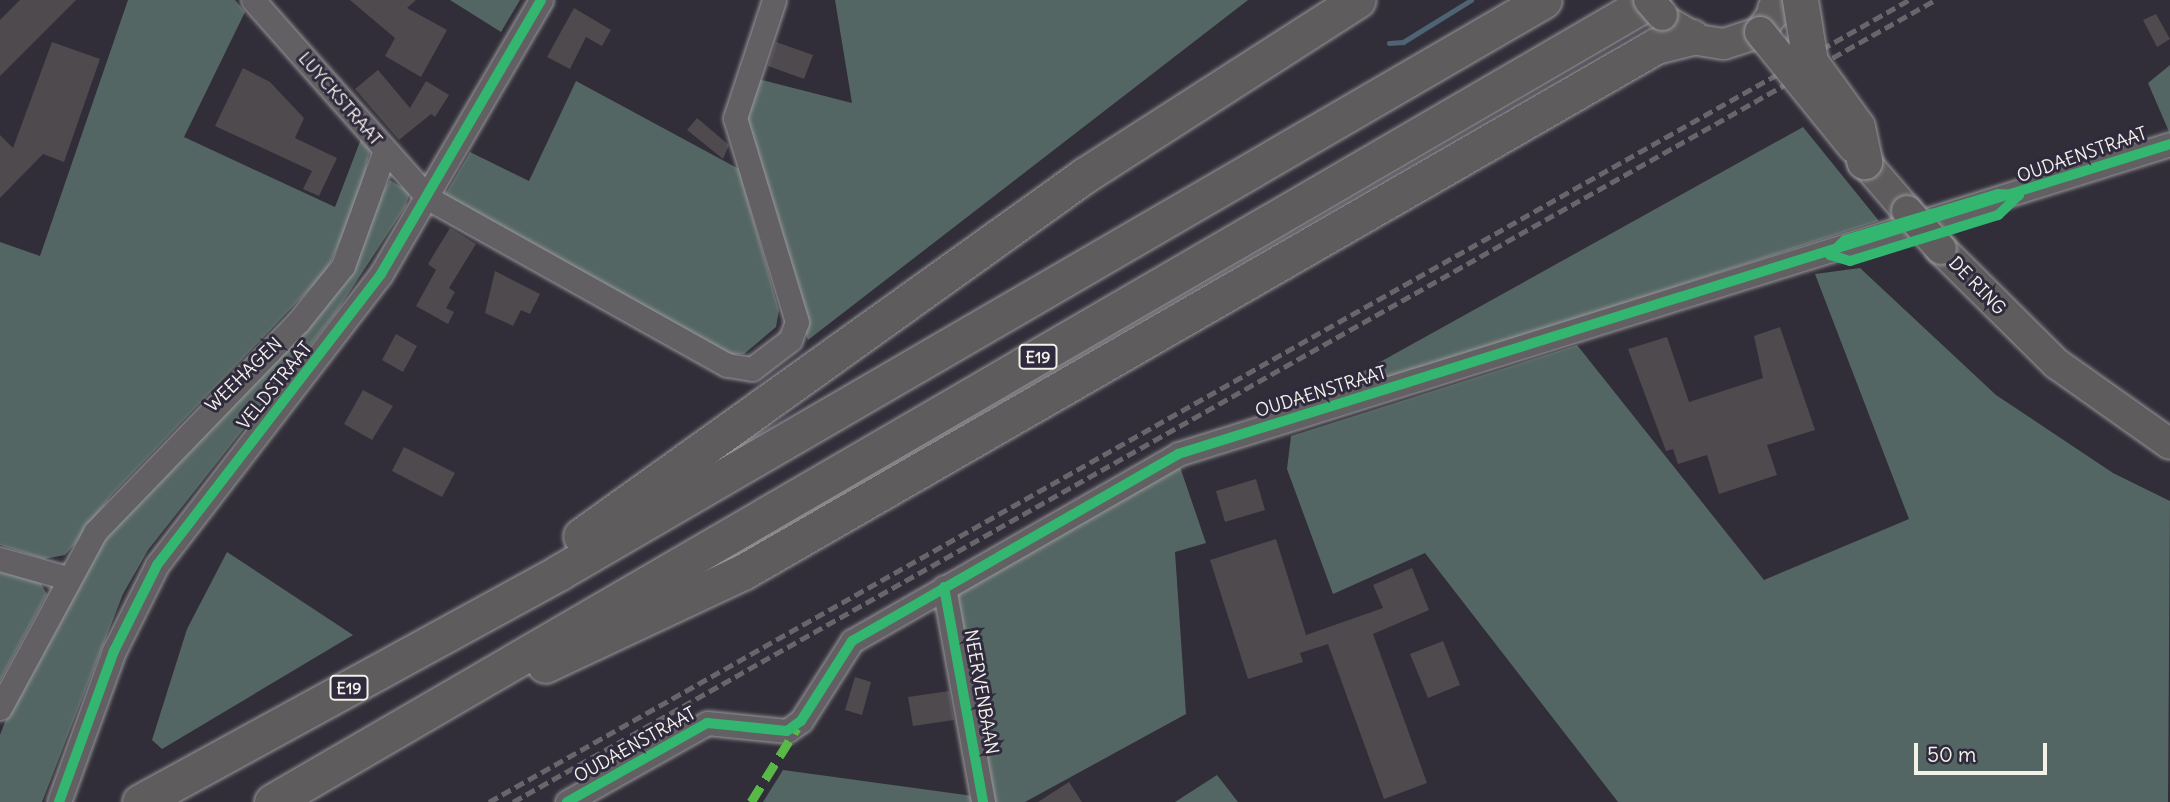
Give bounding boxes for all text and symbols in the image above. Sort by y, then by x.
street label: LUYCKSTRAAT [294,48,386,150]
street label: OUDAENSTRAAT [2014,123,2150,187]
street label: DE RING [1944,252,2010,320]
street label: WEEHAGEN [201,333,287,417]
street label: VELDSTRAAT [233,338,317,434]
road number: E19 [1017,344,1059,370]
street label: OUDAENSTRAAT [1253,362,1389,422]
street label: NEERVENBAAN [959,628,1003,756]
road number: E19 [328,676,370,701]
street label: OUDAENSTRAAT [570,703,700,787]
scale bar [1918,728,2051,772]
text: 50 m [1927,741,1976,768]

